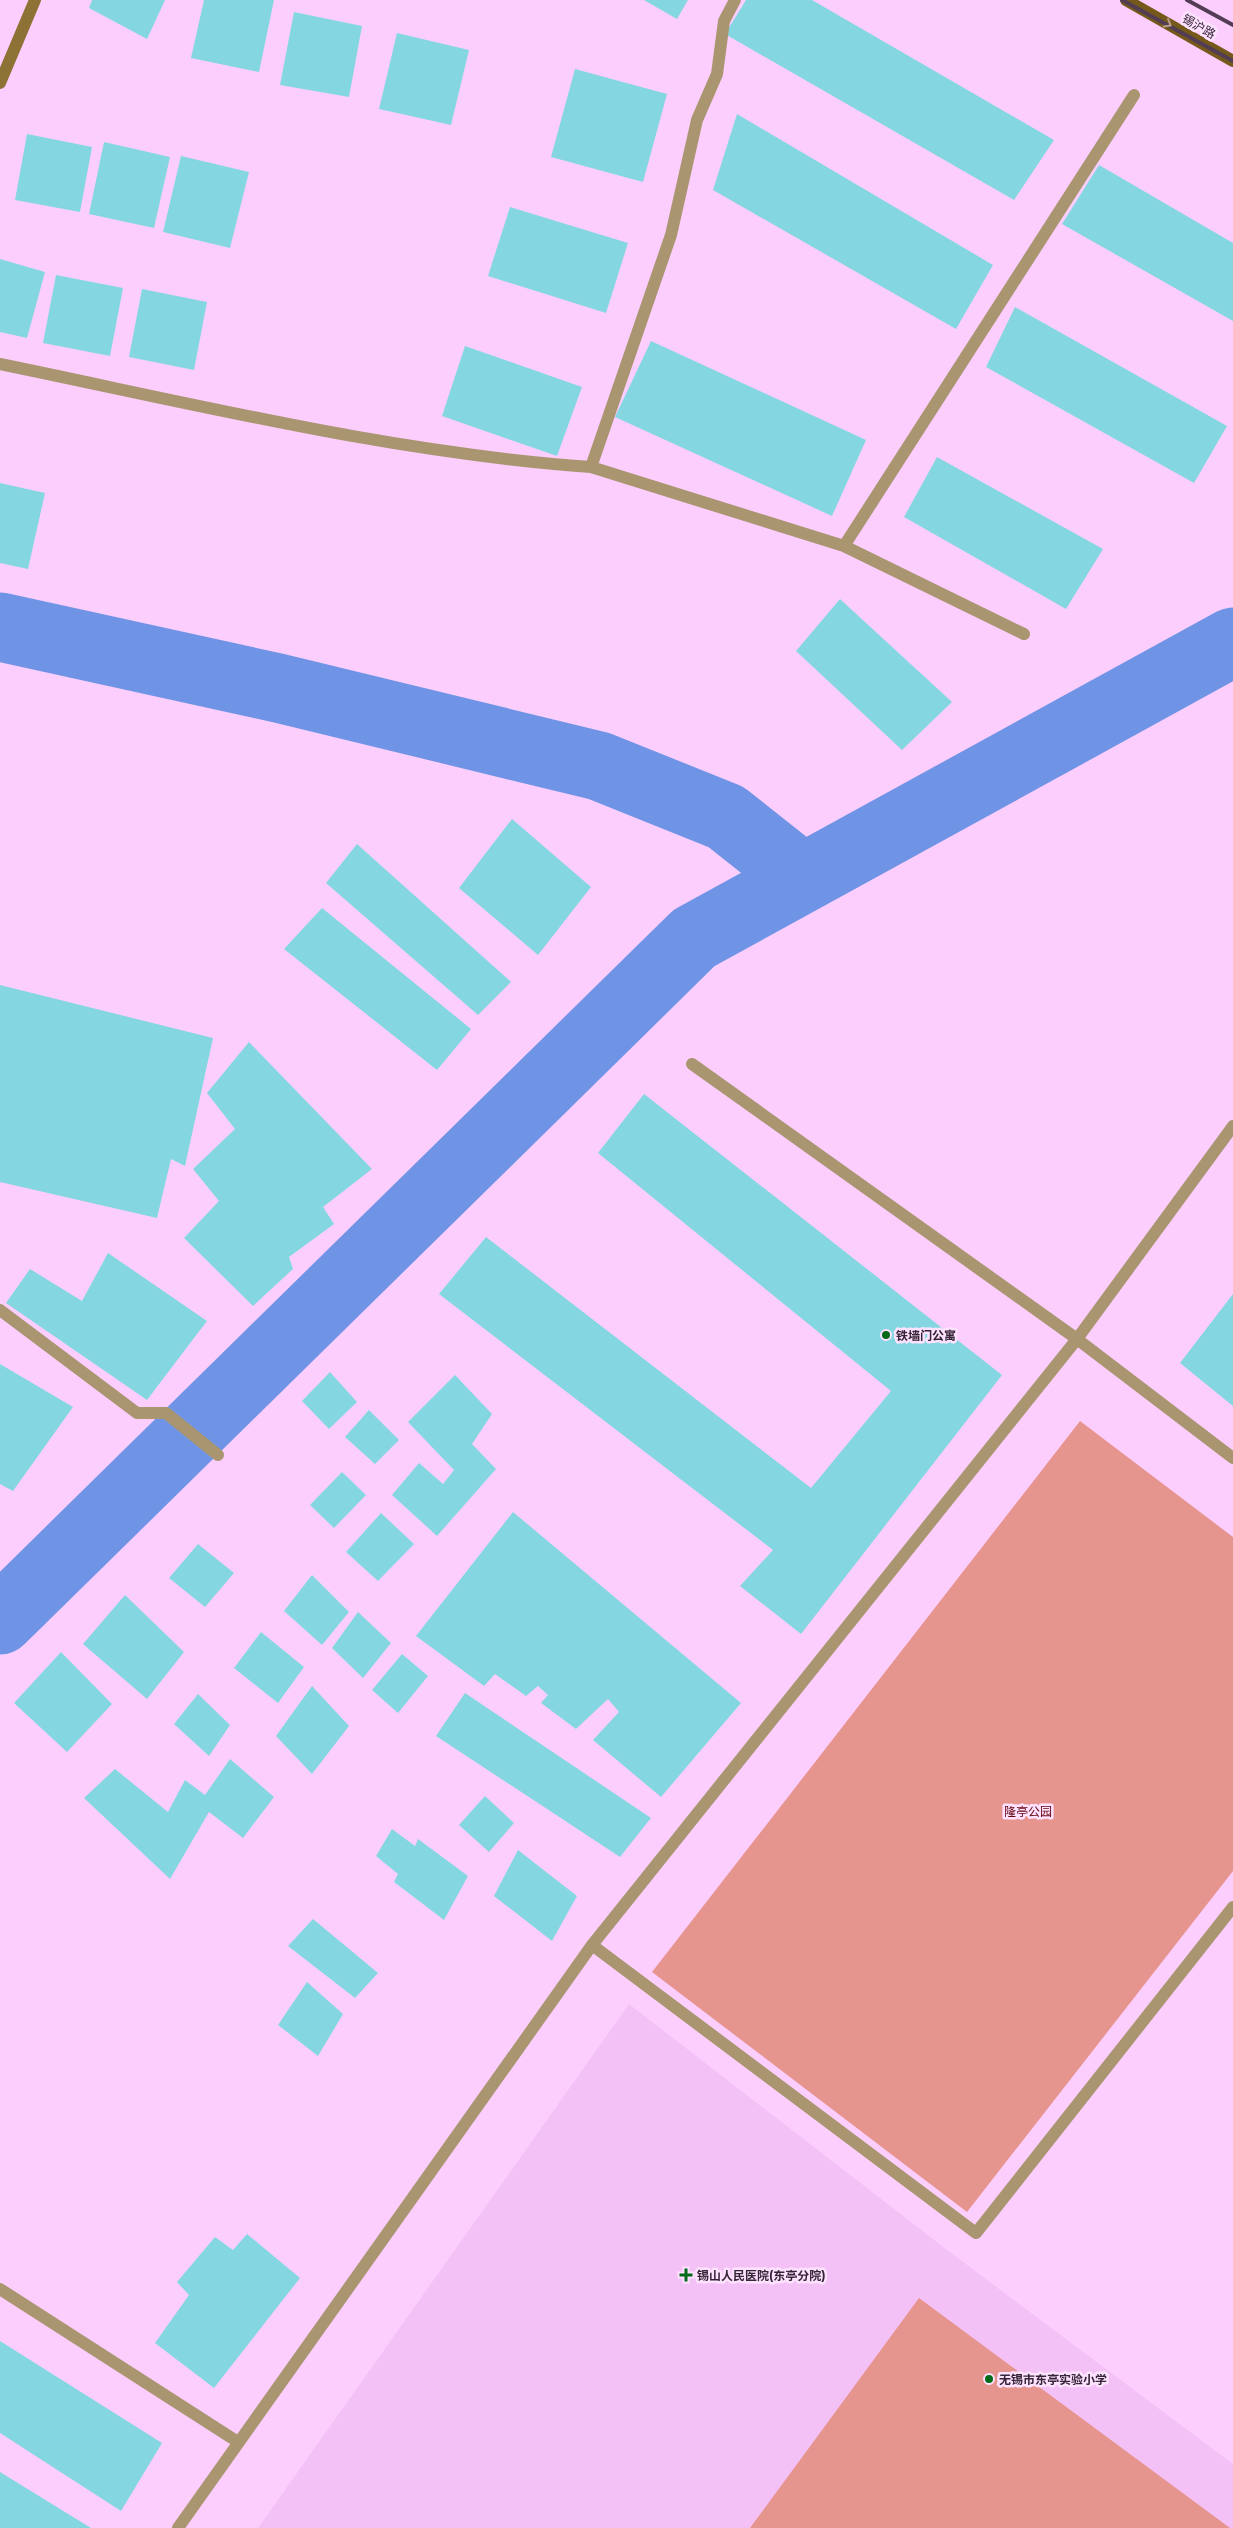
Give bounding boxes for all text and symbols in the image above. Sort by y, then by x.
street label: 锡沪路 [1180,11,1218,41]
one-way arrow [1163,18,1172,28]
place label: 铁墙门公寓 [896,1328,956,1343]
marker: 铁墙门公寓 [880,1329,892,1341]
park label: 隆亭公园 [1004,1804,1052,1819]
marker: 锡山人民医院(东亭分院) [679,2268,693,2282]
place label: 锡山人民医院(东亭分院) [697,2268,826,2283]
place label: 无锡市东亭实验小学 [999,2372,1107,2387]
marker: 无锡市东亭实验小学 [983,2373,995,2385]

